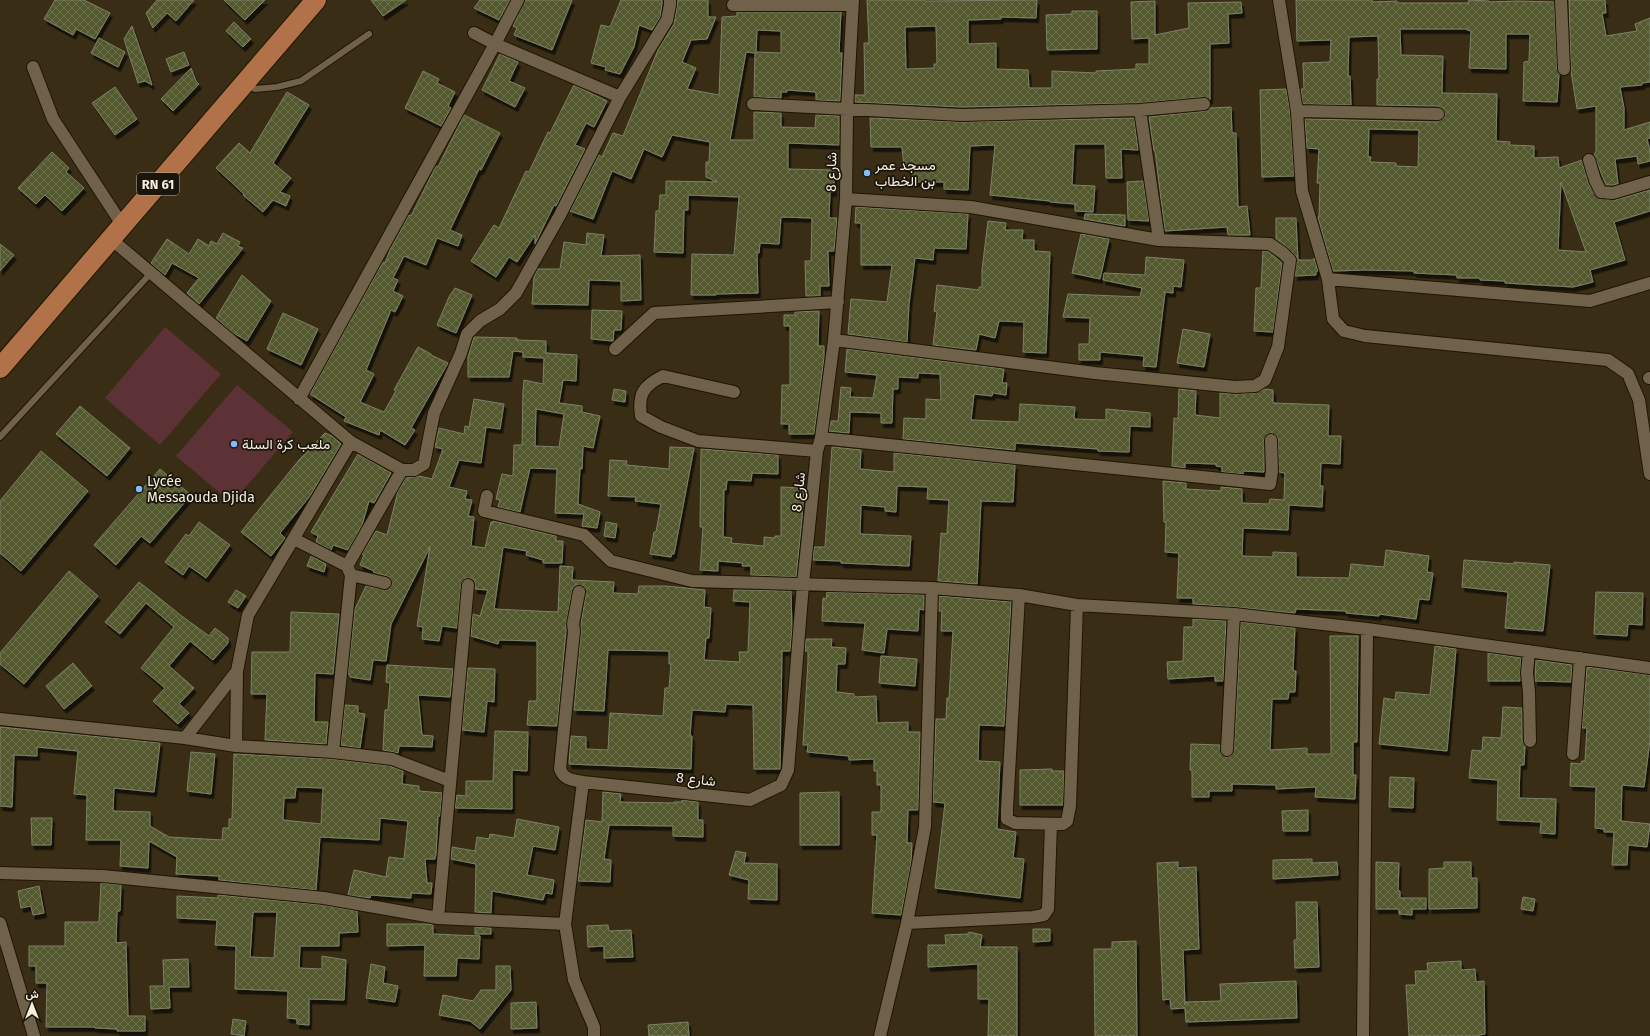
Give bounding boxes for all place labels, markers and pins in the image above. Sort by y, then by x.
place label: مسجد عمر بن الخطاب [874,157,936,190]
marker: مسجد عمر بن الخطاب [862,168,872,178]
place label: ملعب كرة السلة [242,436,330,453]
marker: ملعب كرة السلة [229,439,239,449]
place label: Lycée Messaouda Djida [147,473,255,506]
marker: Lycée Messaouda Djida [134,484,144,494]

